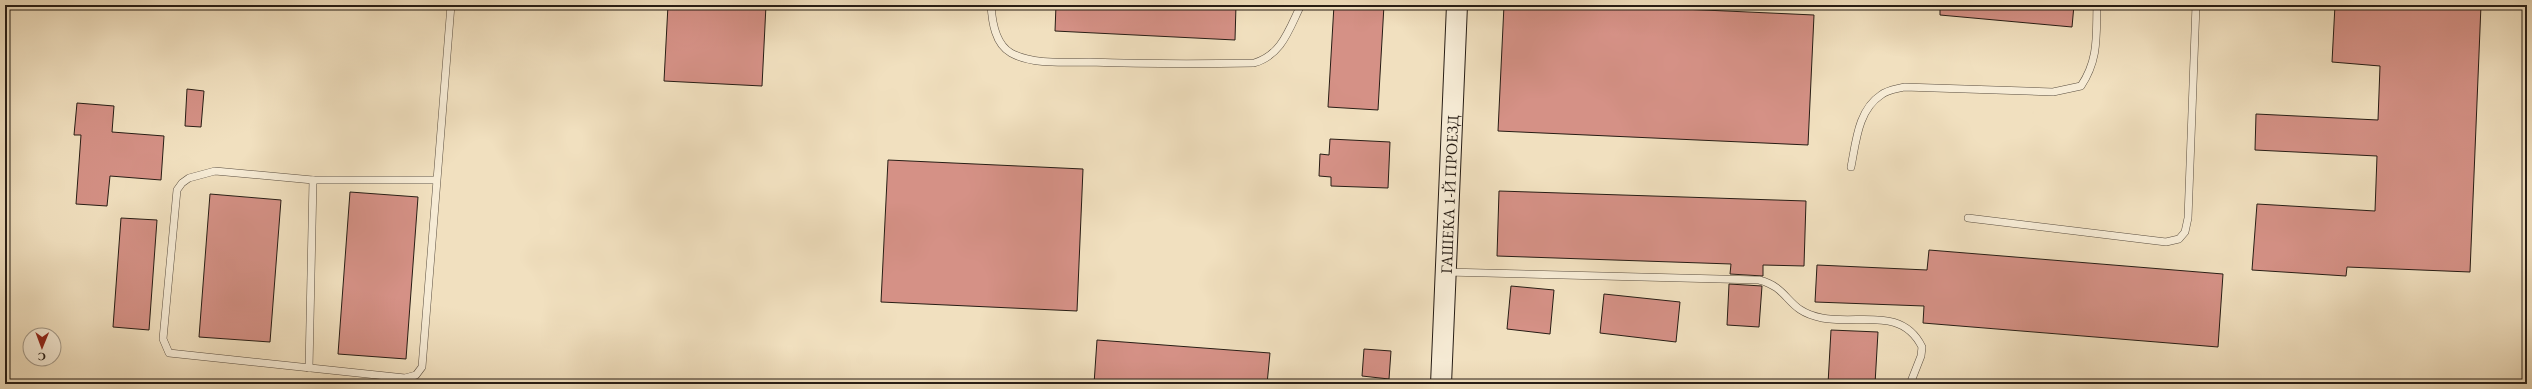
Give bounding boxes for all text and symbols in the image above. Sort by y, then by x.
street label: ГАШЕКА 1-Й ПРОЕЗД [1436,114,1463,274]
north arrow [22,327,62,367]
text: С [38,350,46,364]

